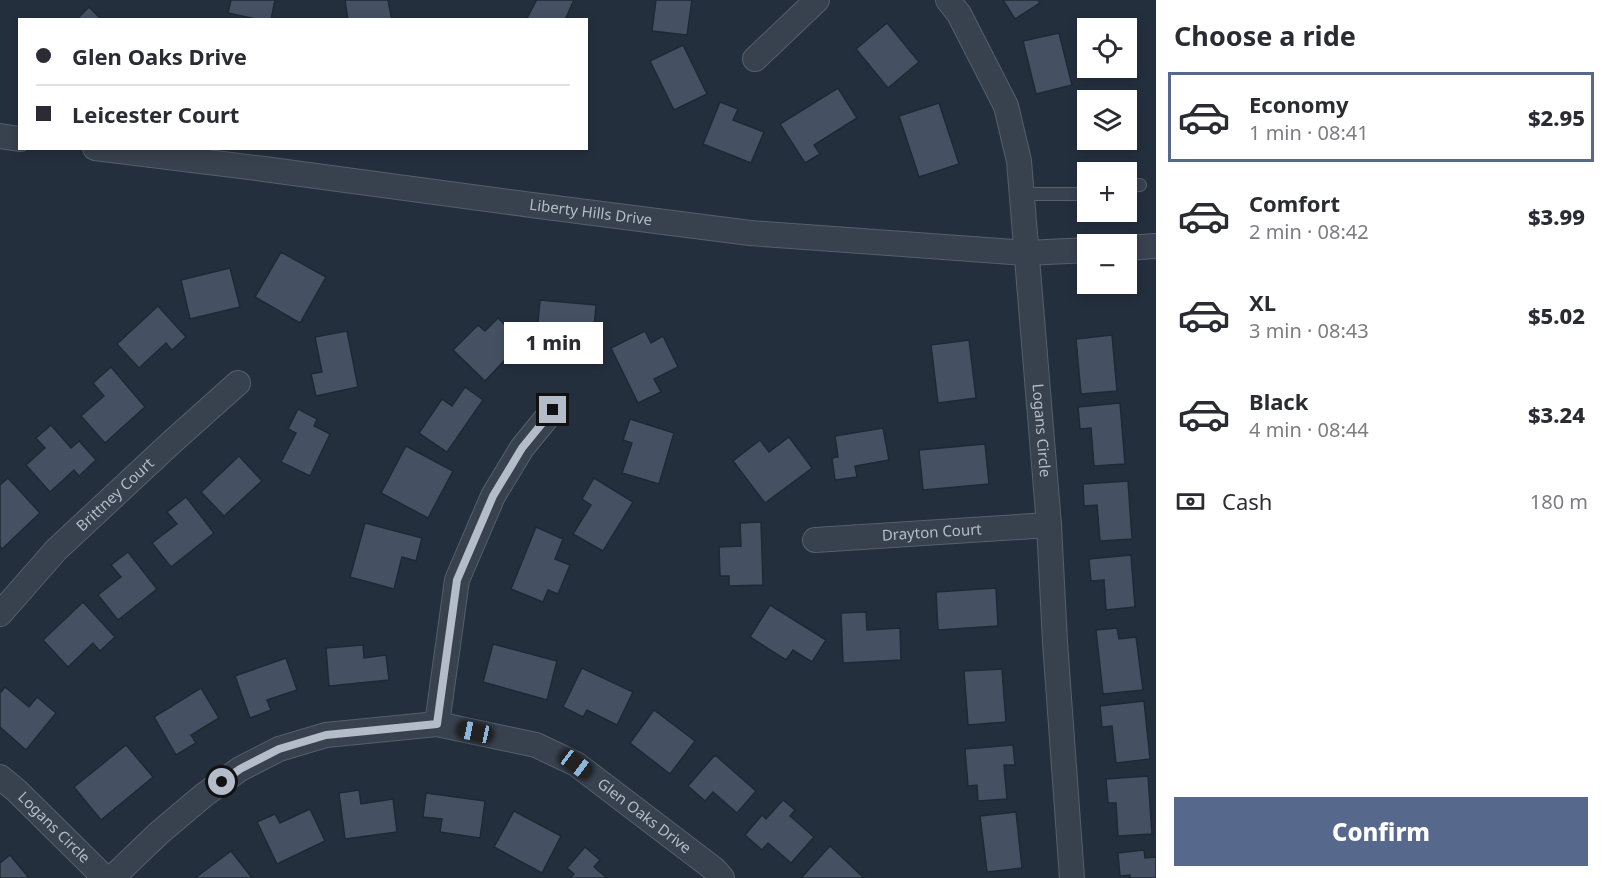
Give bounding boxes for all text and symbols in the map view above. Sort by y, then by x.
text: Choose a ride [1174,17,1356,54]
map controls [1077,18,1137,294]
button: locate [1077,18,1137,78]
text: Glen Oaks Drive [72,41,247,71]
text: Economy [1249,89,1348,119]
button: layers [1077,90,1137,150]
icon: car [1177,90,1231,144]
text: Leicester Court [72,99,239,129]
text: $2.95 [1528,102,1585,132]
text: 1 min · 08:41 [1249,119,1369,146]
button: + [1077,162,1137,222]
text: Comfort [1249,188,1340,218]
icon: car [1177,189,1231,243]
street label: Liberty Hills Drive [528,194,654,229]
text: $3.99 [1528,201,1585,231]
text: 2 min · 08:42 [1249,218,1369,245]
button: − [1077,234,1137,294]
text: XL [1249,287,1276,317]
icon: car [1177,288,1231,342]
text: $5.02 [1528,300,1585,330]
text: 3 min · 08:43 [1249,317,1369,344]
callout: 1 min [504,323,602,365]
text: 1 min [526,329,581,356]
street label: Logans Circle [1028,383,1056,478]
text: Black [1249,386,1308,416]
icon: car [1177,387,1231,441]
route end [539,396,566,423]
text: $3.24 [1528,399,1585,429]
text: 4 min · 08:44 [1249,416,1369,443]
street label: Brittney Court [71,453,158,535]
icon: cash [1174,485,1207,518]
text: Cash [1222,486,1272,516]
text: 180 m [1530,488,1588,515]
street label: Drayton Court [881,518,983,545]
car [456,719,494,745]
car [556,746,596,782]
route start [208,768,235,795]
street label: Glen Oaks Drive [594,773,696,857]
street label: Logans Circle [14,787,95,867]
button: Confirm [1174,797,1588,866]

